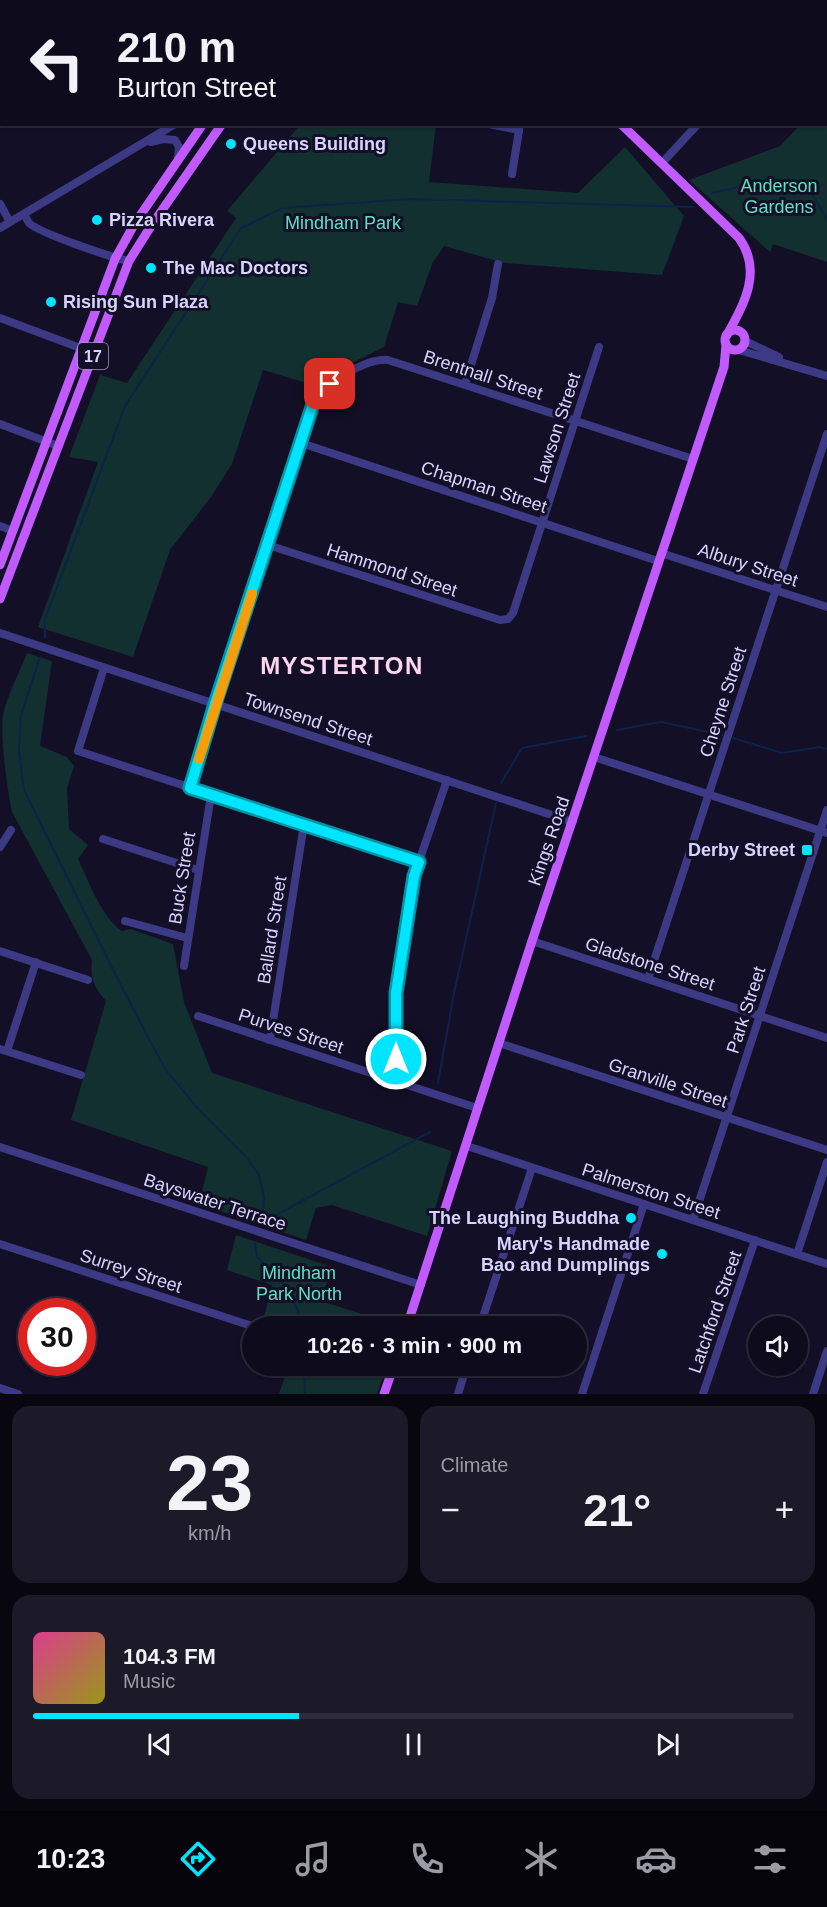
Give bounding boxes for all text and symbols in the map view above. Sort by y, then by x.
icon: left [18,24,96,102]
text: 210 m [117,24,236,71]
text: Burton Street [117,73,276,103]
place label: Queens Building [243,134,386,154]
marker: Queens Building [224,137,238,151]
park label: Anderson Gardens [740,176,818,217]
place label: Pizza Rivera [109,210,215,230]
marker: Pizza Rivera [90,213,104,227]
park label: Mindham Park [285,213,402,233]
place label: The Mac Doctors [163,258,308,278]
marker: The Mac Doctors [144,261,158,275]
place label: Rising Sun Plaza [63,292,209,312]
marker: Rising Sun Plaza [44,295,58,309]
road number: 17 [78,343,108,369]
street label: Brentnall Street [421,346,545,404]
pin [304,358,355,409]
icon: arrive [313,367,346,400]
street label: Lawson Street [530,370,584,486]
street label: Chapman Street [419,457,549,517]
street label: Hammond Street [324,539,460,601]
street label: Albury Street [695,539,801,591]
street label: Cheyne Street [696,644,750,760]
district label: MYSTERTON [260,652,424,679]
street label: Townsend Street [241,689,375,749]
street label: Kings Road [524,794,574,888]
street label: Buck Street [165,830,199,926]
place label: Derby Street [688,840,795,860]
marker: Derby Street [800,843,814,857]
street label: Ballard Street [254,875,290,985]
street label: Gladstone Street [583,934,717,994]
street label: Park Street [723,964,769,1056]
street label: Purves Street [236,1005,346,1057]
position arrow [364,1027,428,1091]
street label: Granville Street [606,1054,730,1112]
street label: Palmerston Street [579,1159,723,1223]
street label: Bayswater Terrace [141,1170,289,1234]
place label: The Laughing Buddha [429,1208,620,1228]
marker: The Laughing Buddha [624,1211,638,1225]
place label: Mary's Handmade Bao and Dumplings [481,1234,650,1275]
street label: Surrey Street [77,1245,185,1297]
marker: Mary's Handmade Bao and Dumplings [655,1247,669,1261]
street label: Latchford Street [685,1248,745,1376]
park label: Mindham Park North [256,1263,342,1304]
speed limit sign: 30 [18,1298,96,1376]
map controls [748,1316,808,1376]
button: sound [748,1316,808,1376]
text: 10:26 · 3 min · 900 m [307,1333,522,1358]
text: 23 [166,1439,253,1527]
text: Climate [441,1454,508,1476]
text: 21° [583,1485,651,1536]
text: − [441,1491,460,1528]
text: + [775,1491,794,1528]
text: km/h [188,1522,231,1544]
text: 104.3 FM [123,1644,216,1669]
text: Music [123,1670,175,1692]
icon: previous [143,1728,176,1761]
icon: pause [397,1728,430,1761]
icon: next [651,1728,684,1761]
icon: directions [177,1838,219,1880]
icon: music [292,1838,334,1880]
icon: phone [406,1838,448,1880]
icon: climate [520,1838,562,1880]
icon: car [635,1838,677,1880]
icon: filters [749,1838,791,1880]
text: 10:23 [36,1844,105,1874]

